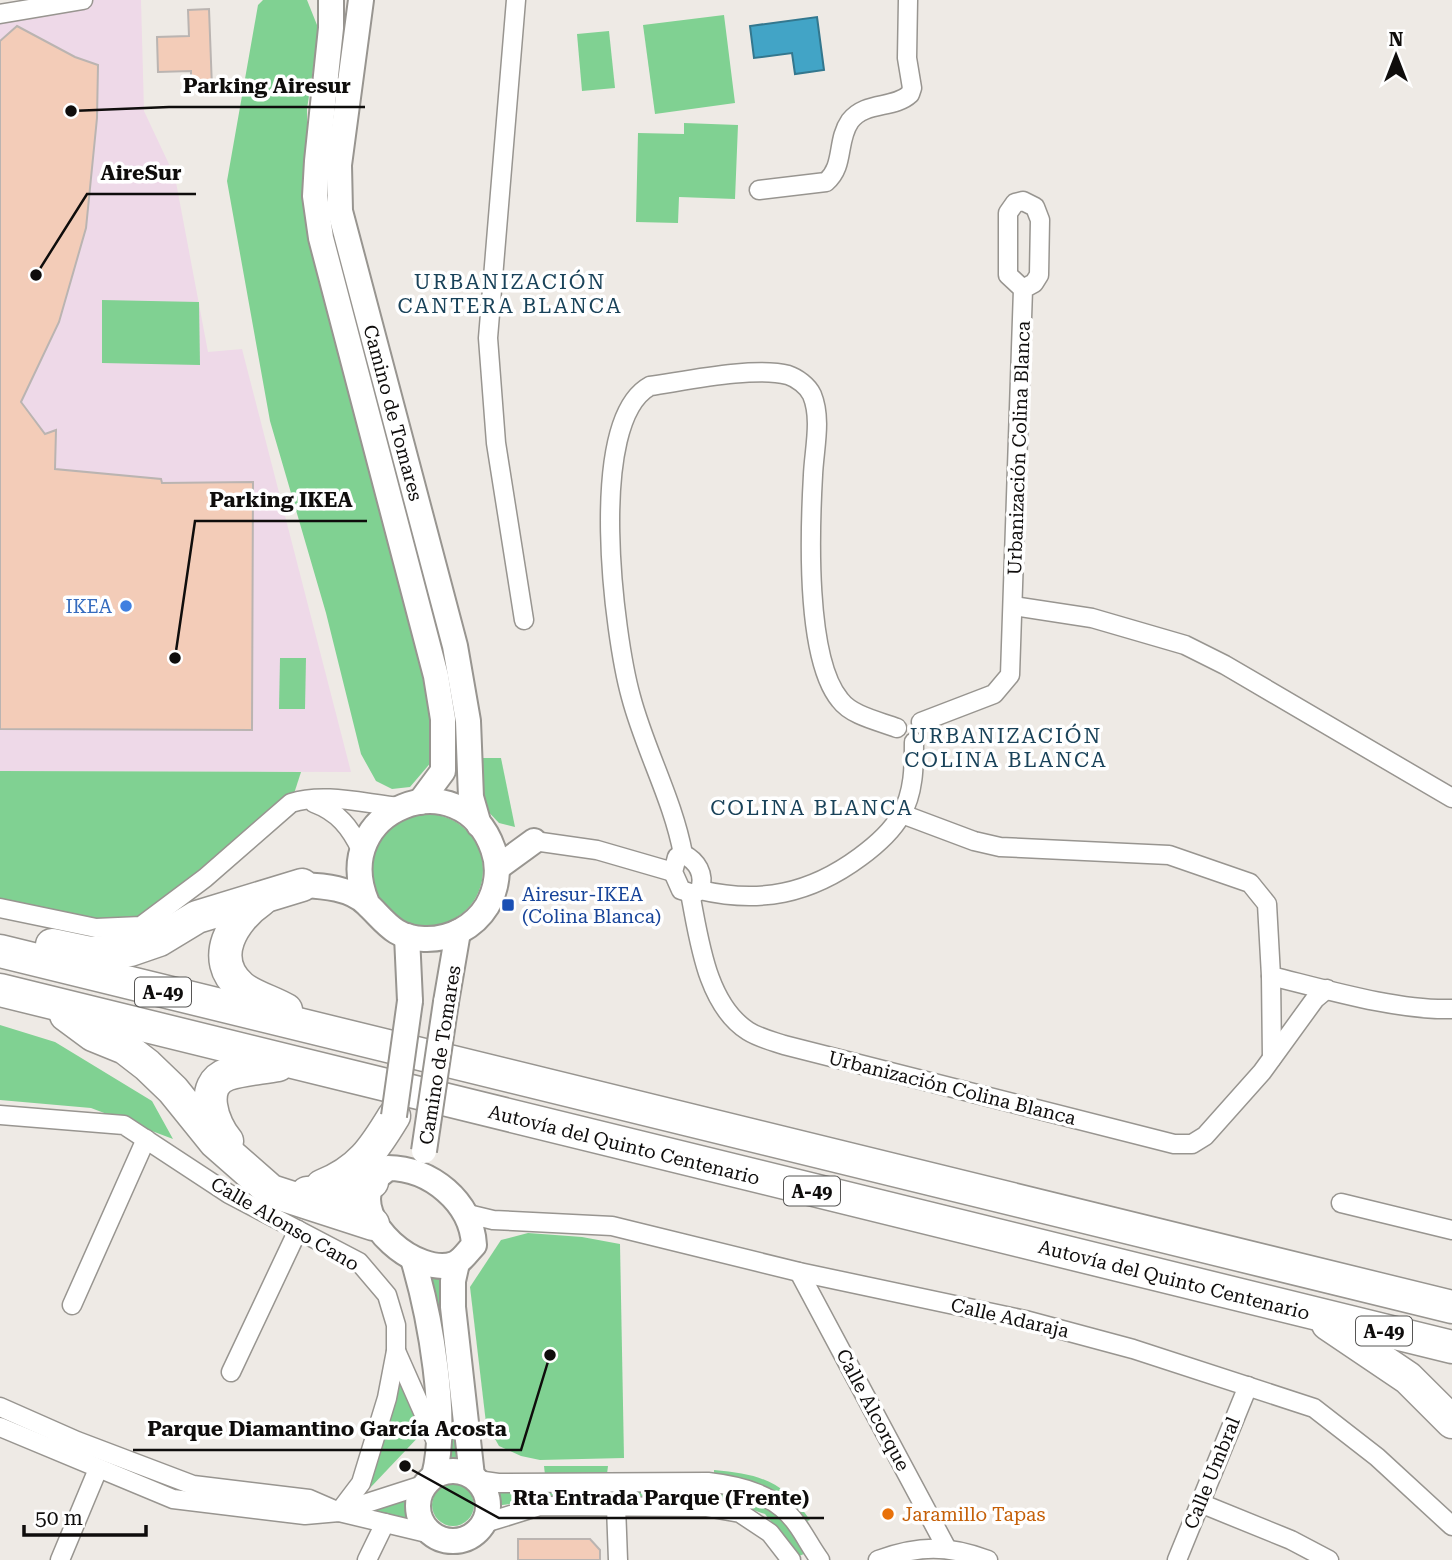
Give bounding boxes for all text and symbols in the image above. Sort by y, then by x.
north arrow [1361,21,1431,91]
text: N [1389,28,1404,51]
callout: Parking Airesur [169,65,365,107]
text: Parking Airesur [183,74,351,98]
callout: AireSur [87,152,196,194]
text: AireSur [101,161,182,185]
district label: URBANIZACIÓN CANTERA BLANCA [397,269,623,318]
street label: Urbanización Colina Blanca [1003,320,1035,576]
street label: Camino de Tomares [358,322,428,504]
callout: Parking IKEA [195,479,367,521]
text: Parking IKEA [209,488,353,512]
place label: IKEA [66,595,113,618]
marker: IKEA [118,598,134,614]
district label: URBANIZACIÓN COLINA BLANCA [904,723,1108,772]
district label: COLINA BLANCA [710,796,914,820]
place label: Airesur-IKEA (Colina Blanca) [522,883,661,928]
marker: Airesur-IKEA (Colina Blanca) [500,897,516,913]
street label: Camino de Tomares [414,964,466,1146]
road number: A-49 [135,978,191,1007]
street label: Urbanización Colina Blanca [826,1046,1079,1130]
street label: Autovía del Quinto Centenario [486,1100,762,1190]
street label: Calle Alonso Cano [207,1172,363,1276]
road number: A-49 [784,1176,840,1206]
street label: Autovía del Quinto Centenario [1036,1235,1312,1325]
street label: Calle Adaraja [949,1293,1072,1343]
road number: A-49 [1356,1316,1412,1346]
street label: Calle Alcorque [831,1345,915,1475]
callout: Parque Diamantino García Acosta [133,1408,521,1450]
street label: Calle Umbral [1179,1413,1245,1532]
text: Parque Diamantino García Acosta [147,1417,507,1441]
callout: Rta Entrada Parque (Frente) [499,1476,824,1518]
text: Rta Entrada Parque (Frente) [513,1486,809,1510]
scale bar [24,1494,147,1538]
place label: Jaramillo Tapas [902,1503,1045,1526]
text: 50 m [35,1506,83,1530]
marker: Jaramillo Tapas [880,1506,896,1522]

